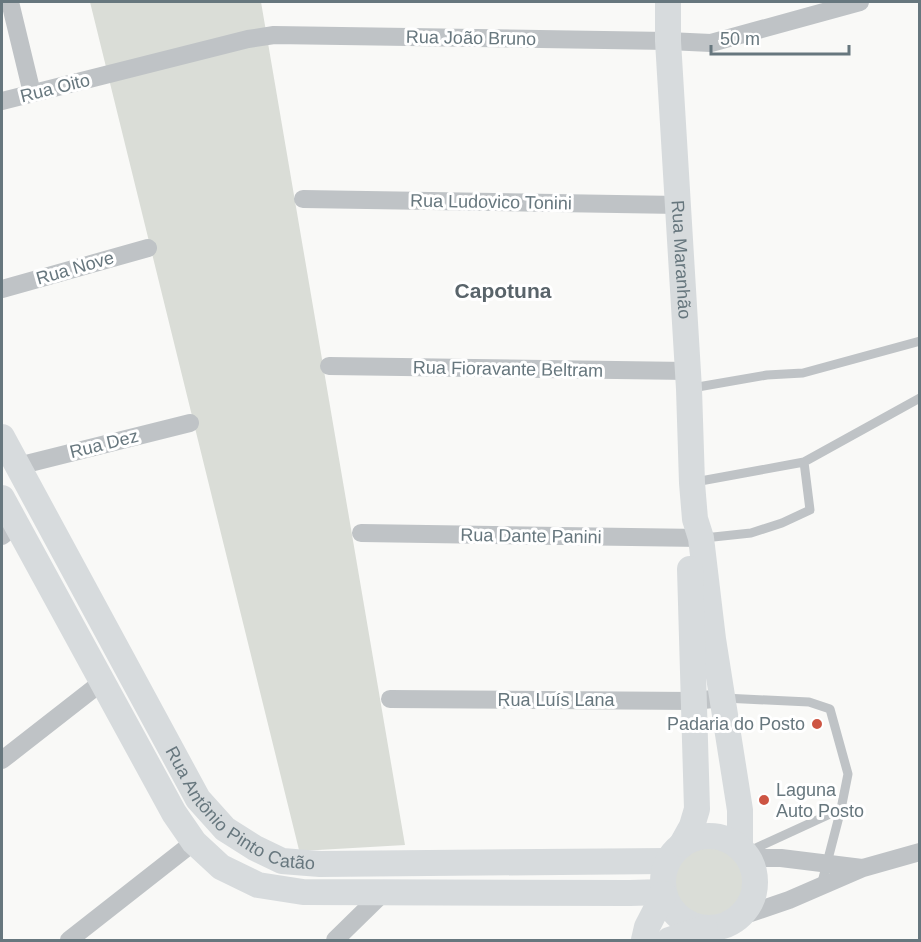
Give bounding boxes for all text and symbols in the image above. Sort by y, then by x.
scale bar [711,18,849,56]
street label: Rua João Bruno [406,27,536,49]
text: 50 m [720,29,760,49]
street label: Rua Oito [18,70,92,106]
street label: Rua Ludovico Tonini [410,191,572,213]
street label: Rua Maranhão [668,200,695,320]
street label: Rua Nove [34,247,116,289]
district label: Capotuna [455,279,552,302]
street label: Rua Fioravante Beltram [413,357,603,381]
street label: Rua Dez [68,426,140,462]
street label: Rua Dante Panini [460,525,602,547]
street label: Rua Luís Lana [497,690,616,710]
place label: Padaria do Posto [667,714,805,734]
marker: Padaria do Posto [810,717,824,731]
street label: Rua Antônio Pinto Catão [161,743,316,874]
place label: Laguna Auto Posto [776,780,864,821]
marker: Laguna Auto Posto [757,793,771,807]

